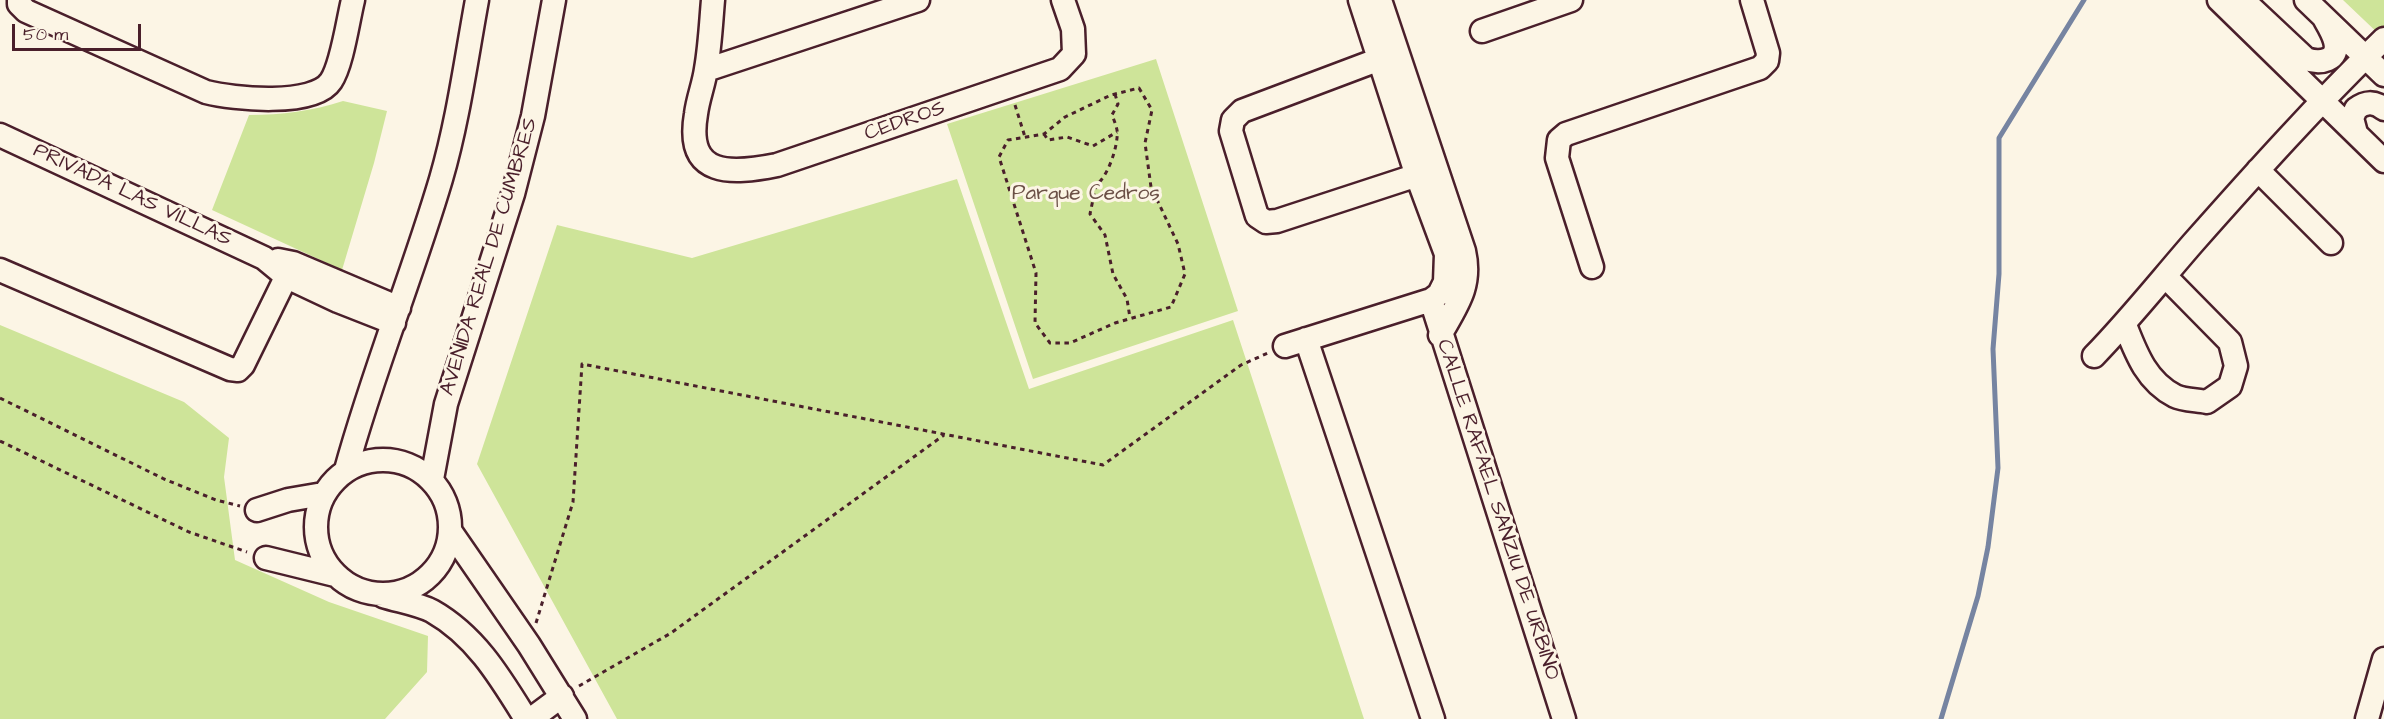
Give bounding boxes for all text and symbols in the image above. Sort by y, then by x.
scale bar [15,12,144,50]
text: 50 m [23,22,68,47]
street label: CEDROS [861,97,949,147]
street label: AVENIDA REAL DE CUMBRES [436,115,544,399]
street label: PRIVADA LAS VILLAS [29,139,235,253]
park label: Parque Cedros [1012,182,1160,208]
street label: CALLE RAFAEL SANZIU DE URBINO [1430,337,1564,683]

